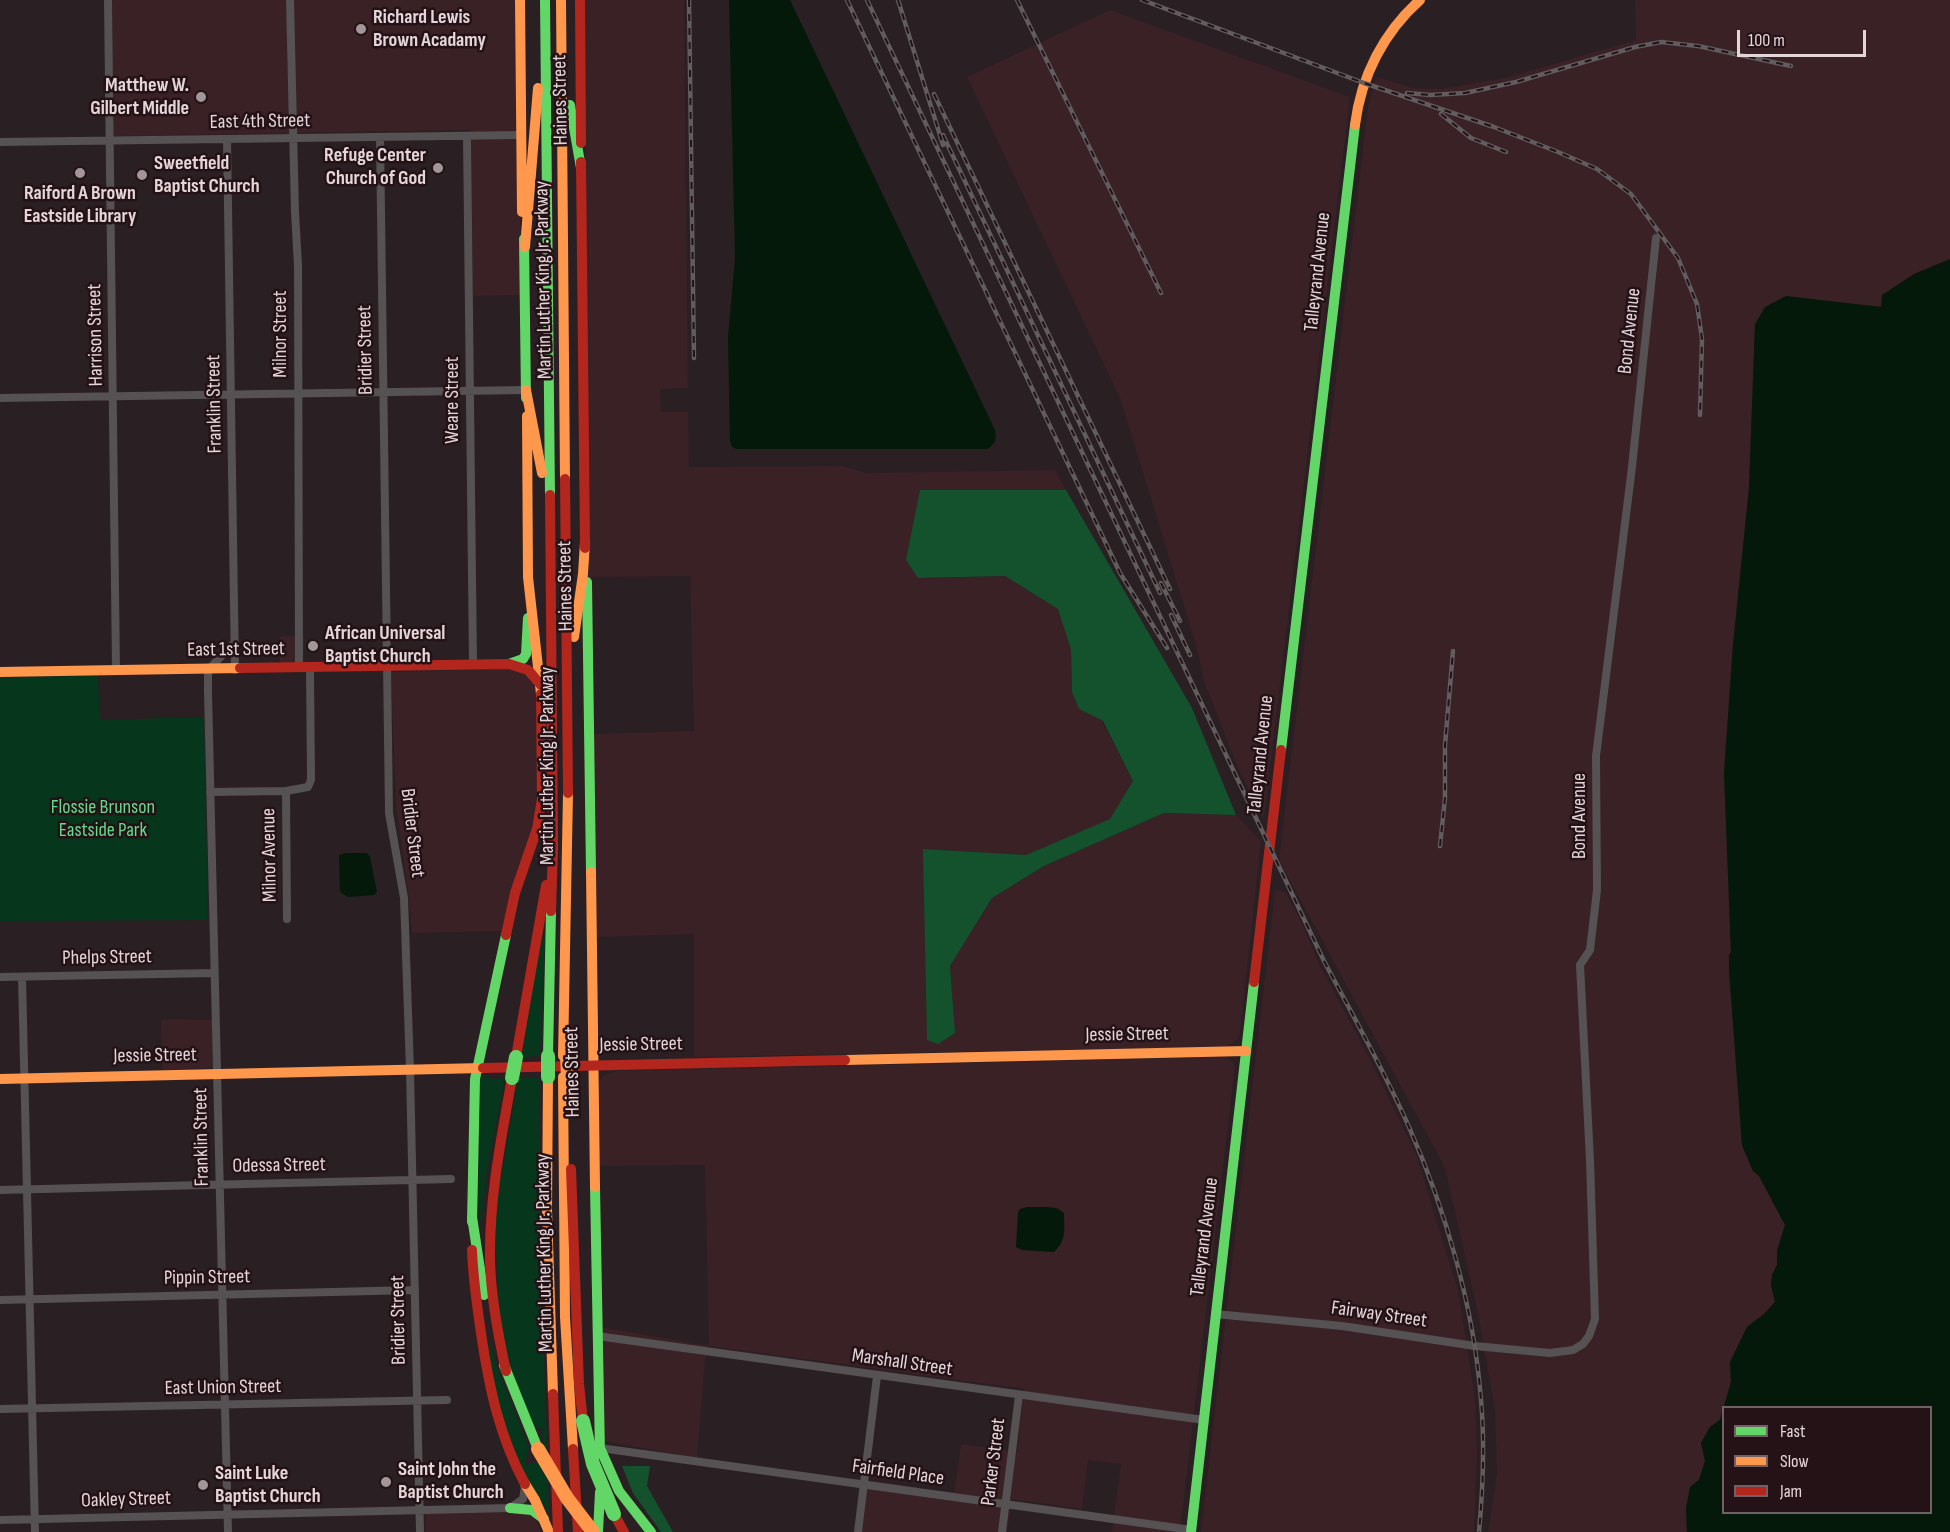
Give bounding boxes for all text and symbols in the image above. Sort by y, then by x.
place label: Richard Lewis Brown Acadamy [373,6,486,53]
scale bar [1740,18,1869,56]
marker: Richard Lewis Brown Acadamy [354,22,368,36]
text: 100 m [1748,30,1785,51]
street label: Haines Street [548,54,574,146]
place label: Matthew W. Gilbert Middle [90,74,189,121]
marker: Matthew W. Gilbert Middle [194,90,208,104]
street label: East 4th Street [210,109,310,135]
place label: Refuge Center Church of God [324,144,426,191]
place label: Sweetfield Baptist Church [154,152,260,199]
marker: Refuge Center Church of God [431,161,445,175]
marker: Raiford A Brown Eastside Library [73,166,87,180]
marker: Sweetfield Baptist Church [135,168,149,182]
street label: Martin Luther King Jr. Parkway [530,181,558,379]
place label: Raiford A Brown Eastside Library [24,182,136,229]
street label: Talleyrand Avenue [1300,211,1336,333]
street label: Harrison Street [83,284,109,386]
street label: Bond Avenue [1614,287,1646,375]
street label: Milnor Street [269,290,293,378]
street label: Bridier Street [353,305,379,395]
street label: Franklin Street [202,354,228,454]
street label: Weare Street [441,356,465,444]
street label: Haines Street [553,540,579,632]
place label: African Universal Baptist Church [325,622,445,669]
street label: East 1st Street [187,637,285,663]
marker: African Universal Baptist Church [306,639,320,653]
street label: Martin Luther King Jr. Parkway [536,667,560,865]
street label: Talleyrand Avenue [1243,694,1279,816]
street label: Bond Avenue [1568,773,1592,859]
street label: Bridier Street [395,787,429,879]
park label: Flossie Brunson Eastside Park [51,796,155,843]
street label: Milnor Avenue [257,808,283,902]
street label: Phelps Street [62,945,152,971]
street label: Jessie Street [1085,1022,1169,1048]
street label: Haines Street [560,1026,586,1118]
street label: Jessie Street [599,1032,683,1058]
street label: Jessie Street [113,1043,197,1069]
street label: Franklin Street [189,1087,215,1187]
street label: Odessa Street [232,1153,326,1179]
street label: Martin Luther King Jr. Parkway [531,1154,559,1352]
street label: Talleyrand Avenue [1186,1176,1224,1298]
street label: Pippin Street [164,1265,250,1291]
street label: Bridier Street [386,1275,412,1365]
street label: Fairway Street [1330,1296,1428,1334]
street label: Marshall Street [850,1344,954,1382]
street label: East Union Street [165,1375,281,1401]
legend [1722,1406,1932,1514]
street label: Parker Street [977,1417,1011,1507]
text: Fast [1780,1421,1805,1442]
text: Slow [1780,1451,1809,1472]
street label: Fairfield Place [851,1455,945,1491]
place label: Saint John the Baptist Church [398,1458,504,1505]
place label: Saint Luke Baptist Church [215,1462,321,1509]
marker: Saint John the Baptist Church [379,1475,393,1489]
marker: Saint Luke Baptist Church [196,1478,210,1492]
text: Jam [1780,1481,1802,1502]
street label: Oakley Street [81,1486,171,1514]

